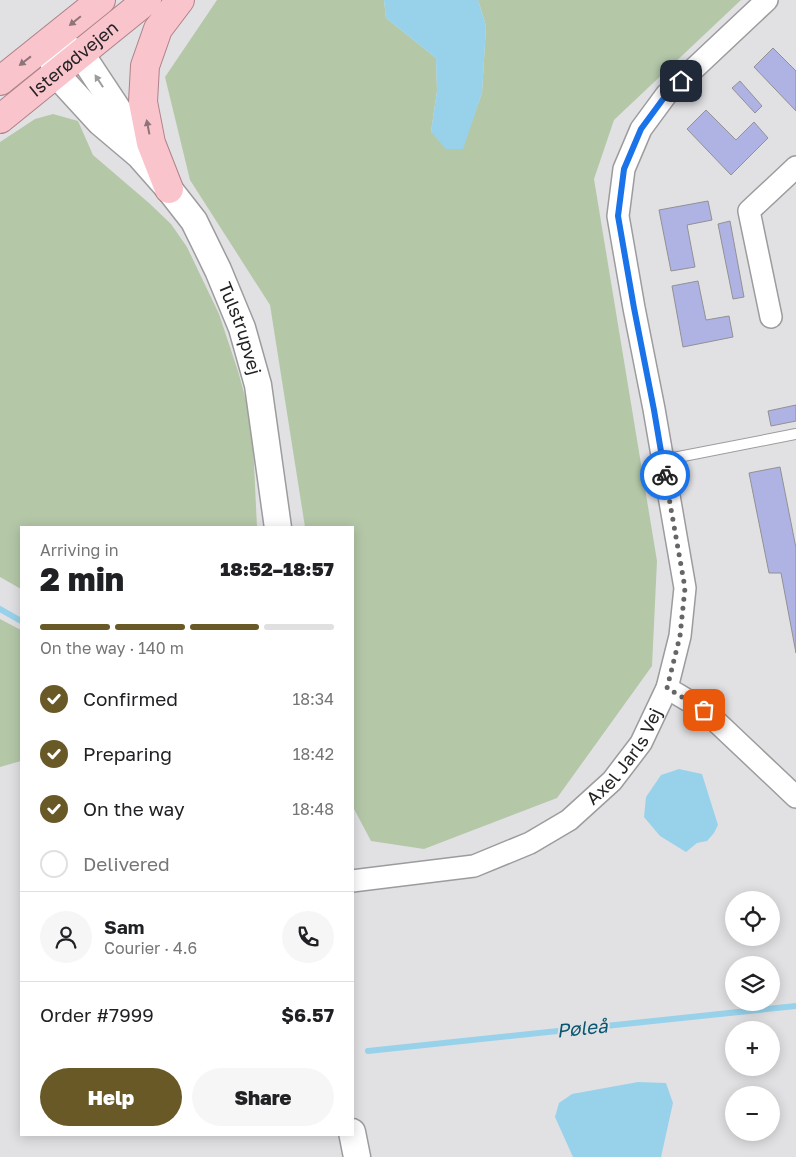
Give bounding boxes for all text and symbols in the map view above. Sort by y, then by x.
one-way arrow [69,15,82,26]
street label: Isterødvejen [24,16,122,101]
one-way arrow [18,56,31,67]
pin [660,60,702,102]
icon: home [667,67,695,95]
one-way arrow [94,75,104,88]
one-way arrow [144,119,152,135]
street label: Tulstrupvej [214,279,267,377]
courier [640,450,690,500]
icon: bike [651,461,679,489]
text: Arriving in [40,540,119,560]
text: 18:52–18:57 [220,557,334,580]
text: 2 min [40,560,124,598]
text: On the way · 140 m [40,638,184,658]
icon: check [40,685,68,713]
text: Confirmed [83,687,178,710]
text: 18:34 [293,689,334,709]
pin [683,689,725,731]
icon: bag [690,696,718,724]
street label: Axel Jarls Vej [581,704,666,809]
icon: check [40,740,68,768]
text: Preparing [83,742,172,765]
text: 18:42 [293,744,334,764]
icon: check [40,795,68,823]
text: On the way [83,797,185,820]
text: 18:48 [292,799,334,819]
text: Delivered [83,852,170,875]
map controls [725,891,780,1141]
button: locate [725,891,780,946]
button: person [40,911,92,963]
button: phone [282,911,334,963]
text: Sam [104,915,144,938]
text: Courier · 4.6 [104,938,197,958]
button: layers [725,956,780,1011]
text: Order #7999 [40,1003,154,1026]
text: $6.57 [281,1003,334,1026]
water label: Pøleå [555,1013,610,1042]
button: + [725,1021,780,1076]
button: Help [40,1068,182,1126]
button: Share [192,1068,334,1126]
button: − [725,1086,780,1141]

